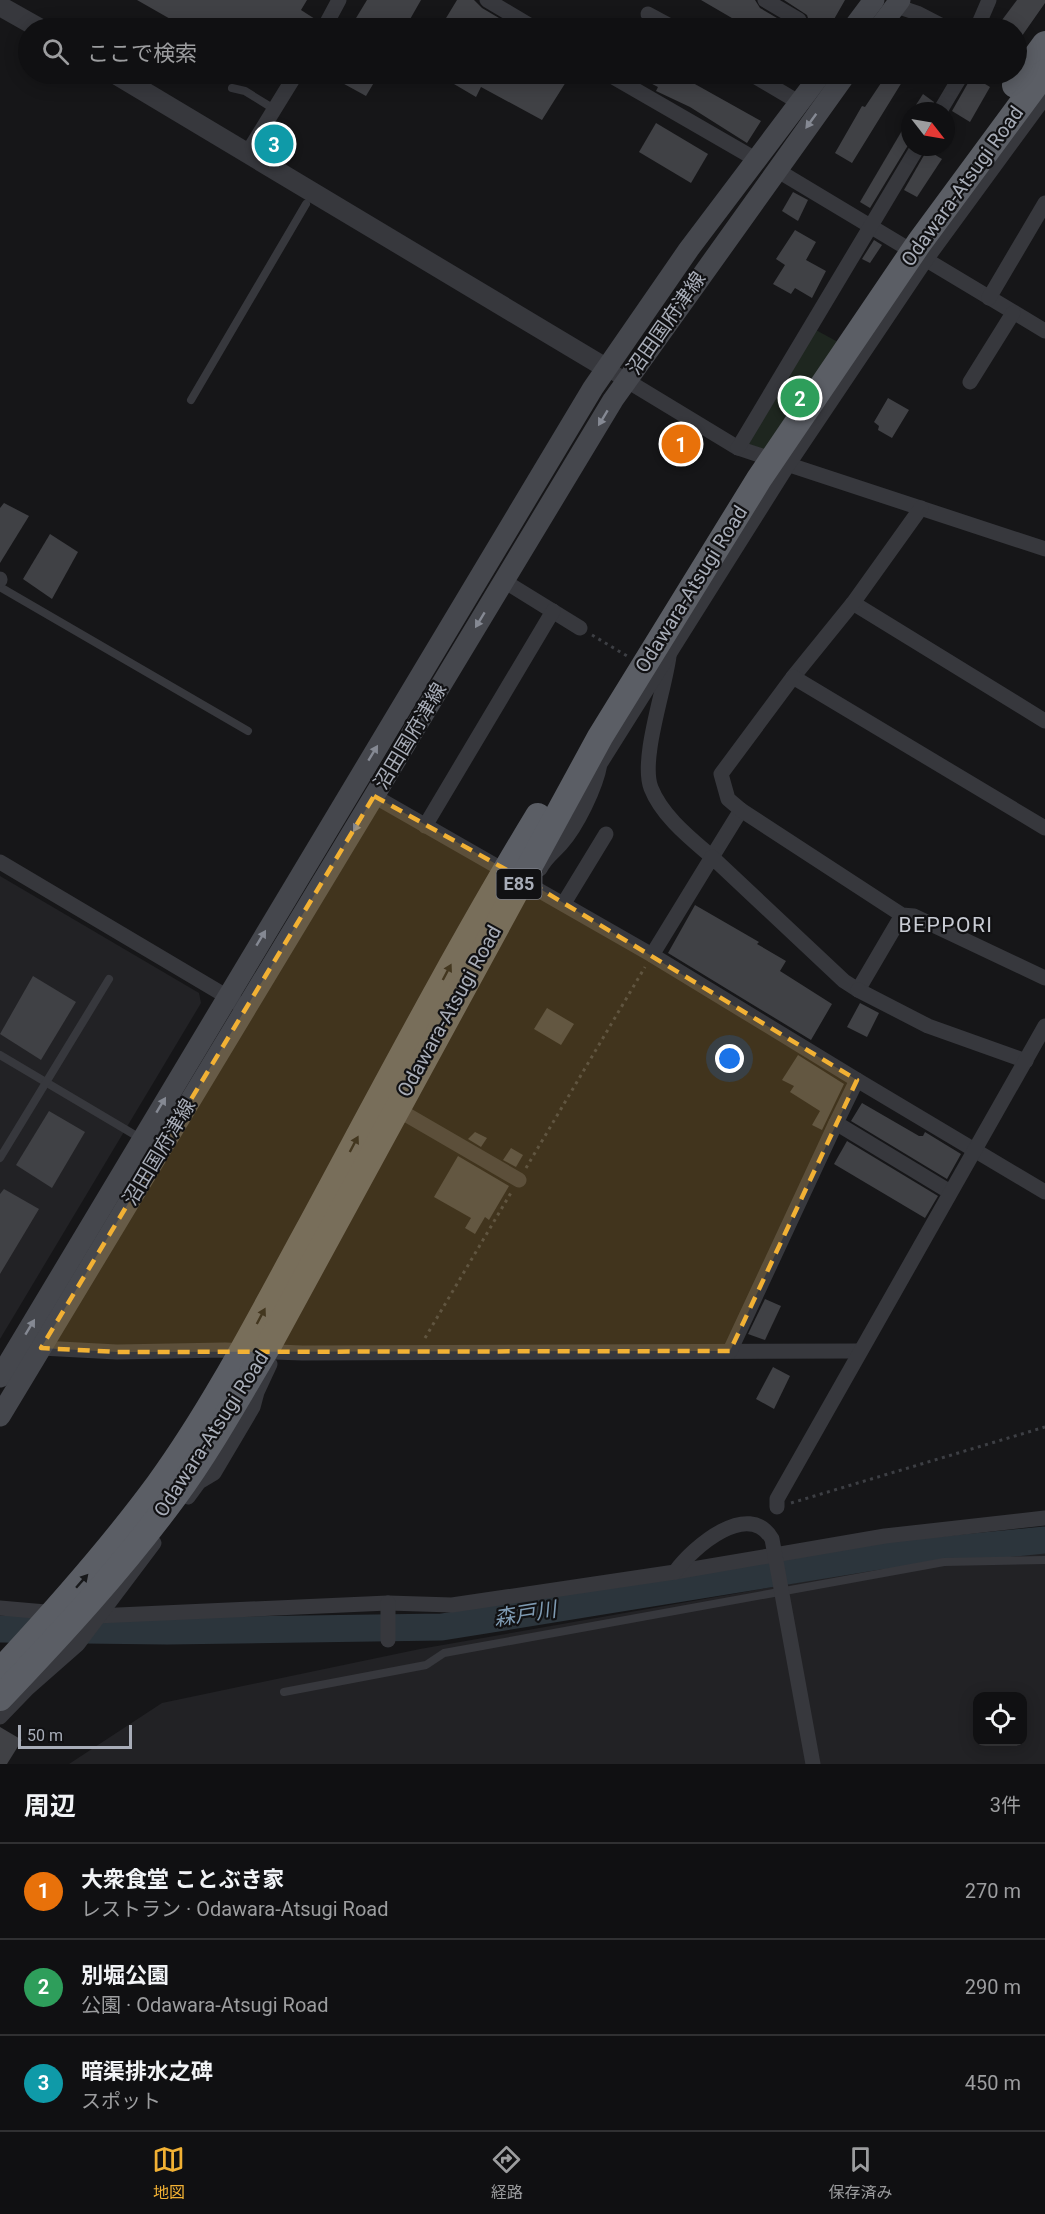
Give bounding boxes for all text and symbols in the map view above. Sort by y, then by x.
search box [18,18,1027,84]
icon: search [39,35,72,68]
text: ここで検索 [87,41,197,66]
street label: Odawara-Atsugi Road [896,101,1028,271]
north arrow [901,102,955,156]
one-way arrow [805,112,817,128]
pin: 3 [254,122,294,166]
street label: 沼田国府津線 [622,267,710,379]
pin: 2 [780,376,820,420]
one-way arrow [597,410,608,426]
pin: 1 [662,422,700,466]
street label: Odawara-Atsugi Road [630,501,752,677]
one-way arrow [475,612,485,629]
street label: 沼田国府津線 [369,678,451,794]
one-way arrow [367,745,378,761]
one-way arrow [352,815,363,832]
road number: E85 [496,869,542,899]
district label: BEPPORI [898,913,994,937]
street label: Odawara-Atsugi Road [392,921,506,1101]
one-way arrow [256,930,267,946]
one-way arrow [442,964,452,981]
your location [715,1044,744,1073]
street label: 沼田国府津線 [118,1094,200,1210]
one-way arrow [156,1097,167,1113]
one-way arrow [349,1135,359,1152]
one-way arrow [256,1307,266,1324]
one-way arrow [24,1319,35,1335]
street label: Odawara-Atsugi Road [149,1347,273,1521]
one-way arrow [75,1573,88,1588]
water label: 森戸川 [492,1597,560,1631]
map controls [973,1692,1027,1746]
button: locate [973,1692,1027,1746]
scale bar [18,1722,132,1750]
text: 50 m [27,1726,63,1745]
text: 周辺 [24,1791,76,1821]
text: 3件 [990,1793,1021,1817]
text: 大衆食堂 ことぶき家 [81,1867,284,1892]
text: 1 [38,1879,49,1903]
text: 270 m [965,1879,1021,1903]
text: レストラン · Odawara-Atsugi Road [81,1897,388,1921]
text: 別堀公園 [81,1963,169,1988]
text: 2 [38,1975,49,1999]
text: 290 m [965,1975,1021,1999]
text: 公園 · Odawara-Atsugi Road [81,1993,328,2017]
text: 暗渠排水之碑 [81,2059,213,2084]
text: 3 [38,2071,49,2095]
text: 450 m [965,2071,1021,2095]
text: スポット [81,2089,161,2113]
tab: 地図 [152,2143,185,2203]
tab: 経路 [490,2143,523,2203]
tab: 保存済み [828,2143,892,2203]

